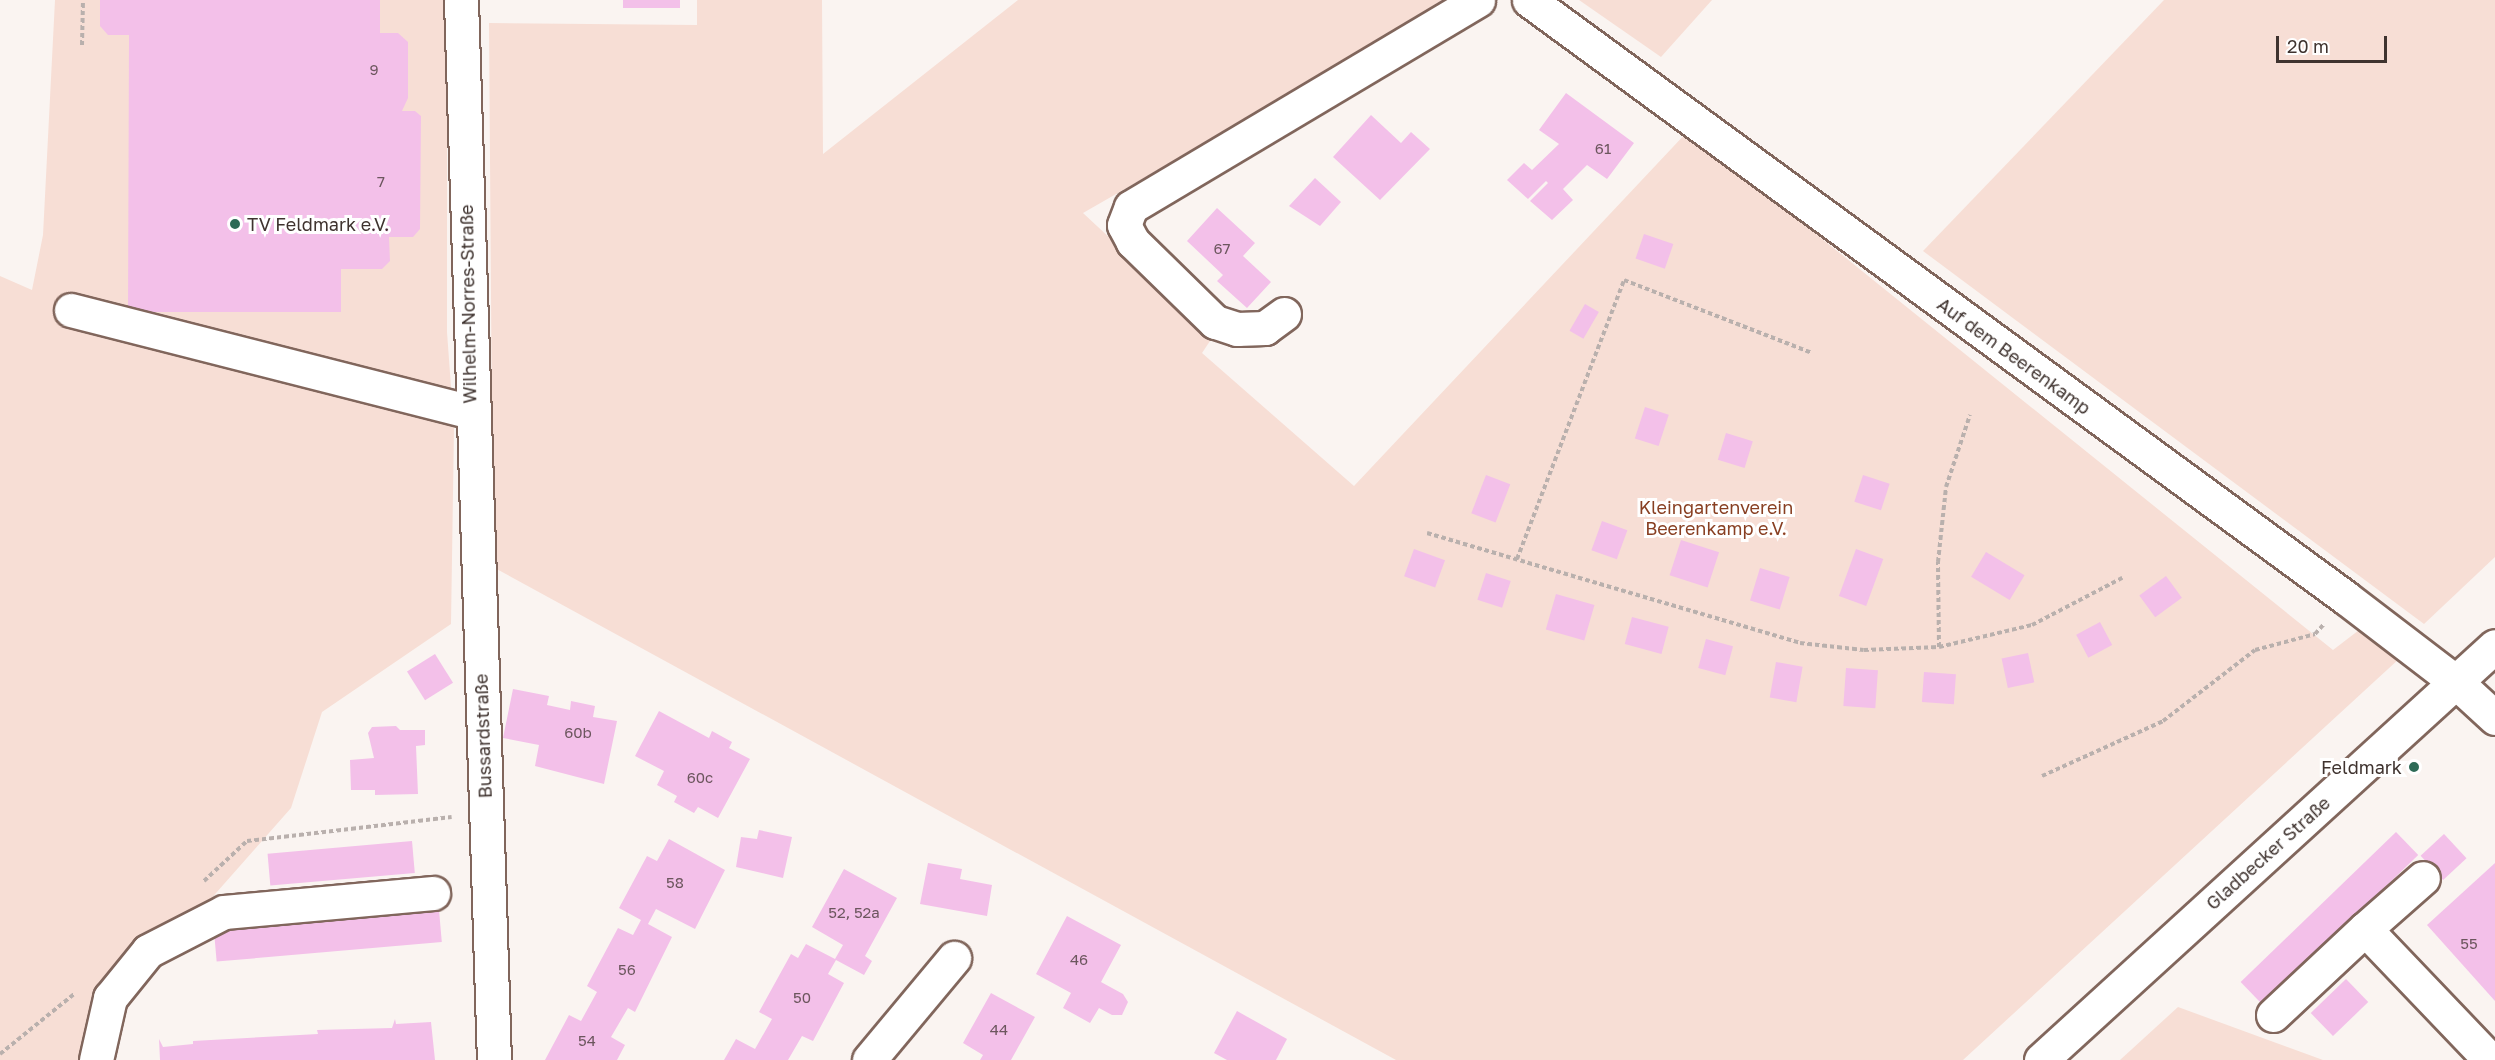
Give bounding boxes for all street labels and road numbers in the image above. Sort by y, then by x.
street label: Wilhelm-Norres-Straße [455,204,481,404]
street label: Auf dem Beerenkamp [1933,293,2095,419]
street label: Bussardstraße [470,673,496,799]
street label: Gladbecker Straße [2202,792,2334,914]

